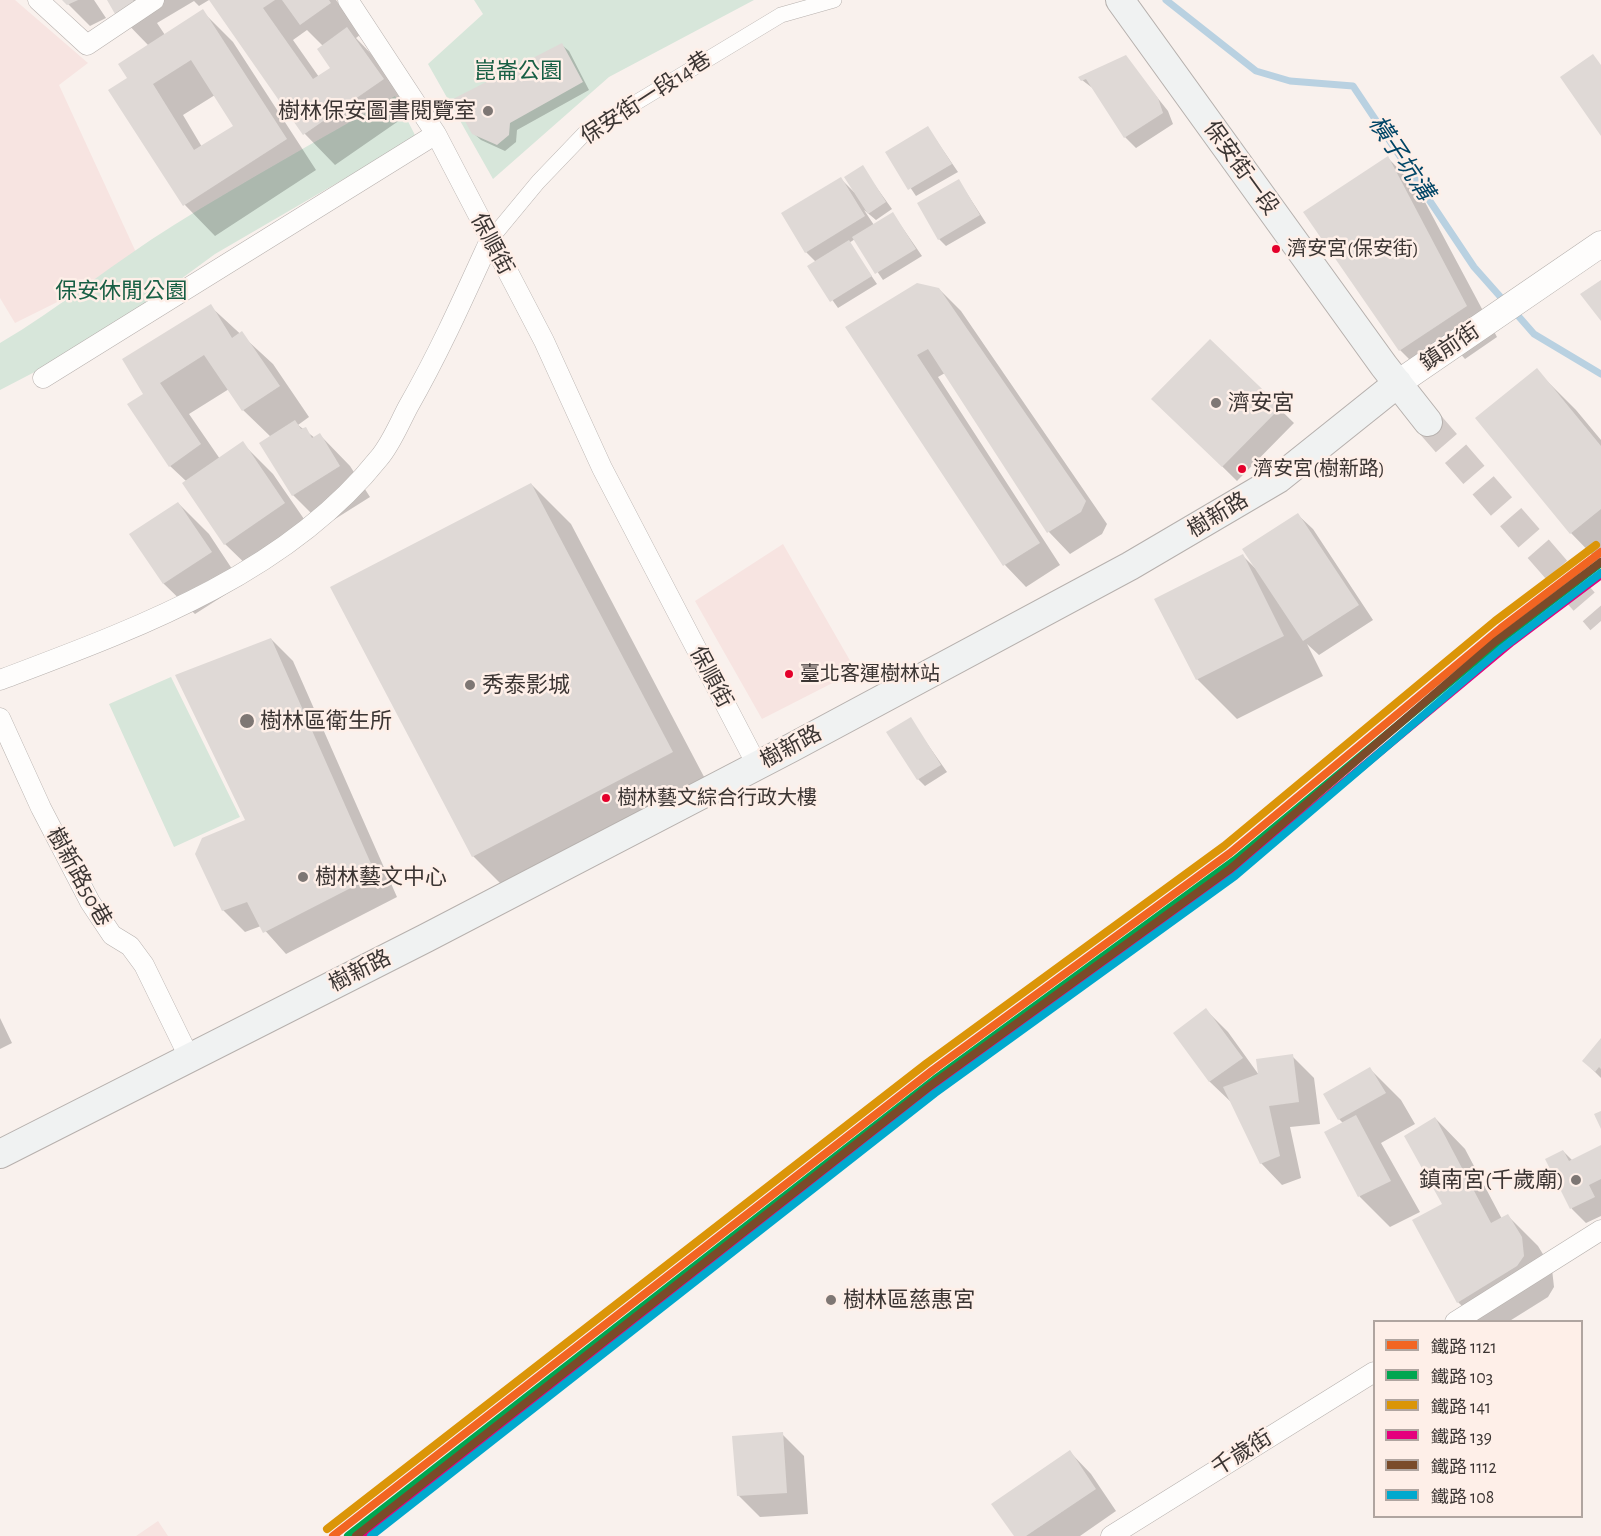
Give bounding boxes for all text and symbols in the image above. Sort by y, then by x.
street label: 保安街一段14巷 [576,46,716,150]
park label: 崑崙公園 [474,58,562,84]
place label: 樹林保安圖書閱覽室 [278,98,476,124]
marker: 樹林保安圖書閱覽室 [481,104,495,118]
water label: 橫子坑溝 [1362,110,1440,206]
street label: 保安街一段 [1198,116,1284,220]
street label: 保順街 [465,209,519,279]
place label: 濟安宮(保安街) [1287,237,1419,261]
marker: 濟安宮(保安街) [1270,243,1282,255]
park label: 保安休閒公園 [55,278,187,304]
street label: 鎮前街 [1415,318,1485,376]
place label: 濟安宮 [1228,390,1294,416]
marker: 濟安宮 [1209,396,1223,410]
place label: 濟安宮(樹新路) [1253,457,1385,481]
marker: 濟安宮(樹新路) [1236,463,1248,475]
street label: 樹新路 [1183,487,1253,543]
street label: 保順街 [684,642,738,712]
place label: 臺北客運樹林站 [800,662,940,686]
marker: 臺北客運樹林站 [783,668,795,680]
place label: 秀泰影城 [482,672,570,698]
marker: 秀泰影城 [463,678,477,692]
place label: 樹林區衛生所 [260,708,392,734]
marker: 樹林區衛生所 [238,712,256,730]
street label: 樹新路 [756,720,826,774]
place label: 樹林藝文綜合行政大樓 [617,786,817,810]
marker: 樹林藝文綜合行政大樓 [600,792,612,804]
street label: 樹新路50巷 [41,823,117,931]
place label: 樹林藝文中心 [315,864,447,890]
marker: 樹林藝文中心 [296,870,310,884]
street label: 樹新路 [325,944,395,998]
place label: 鎮南宮(千歲廟) [1419,1167,1564,1193]
marker: 鎮南宮(千歲廟) [1569,1173,1583,1187]
place label: 樹林區慈惠宮 [843,1287,975,1313]
marker: 樹林區慈惠宮 [824,1293,838,1307]
legend [1373,1320,1583,1518]
text: 鐵路 1121 [1431,1339,1497,1357]
text: 鐵路 103 [1431,1369,1493,1387]
text: 鐵路 141 [1431,1399,1491,1417]
street label: 千歲街 [1207,1424,1277,1482]
text: 鐵路 139 [1431,1429,1492,1447]
text: 鐵路 1112 [1431,1459,1497,1477]
text: 鐵路 108 [1431,1489,1494,1507]

